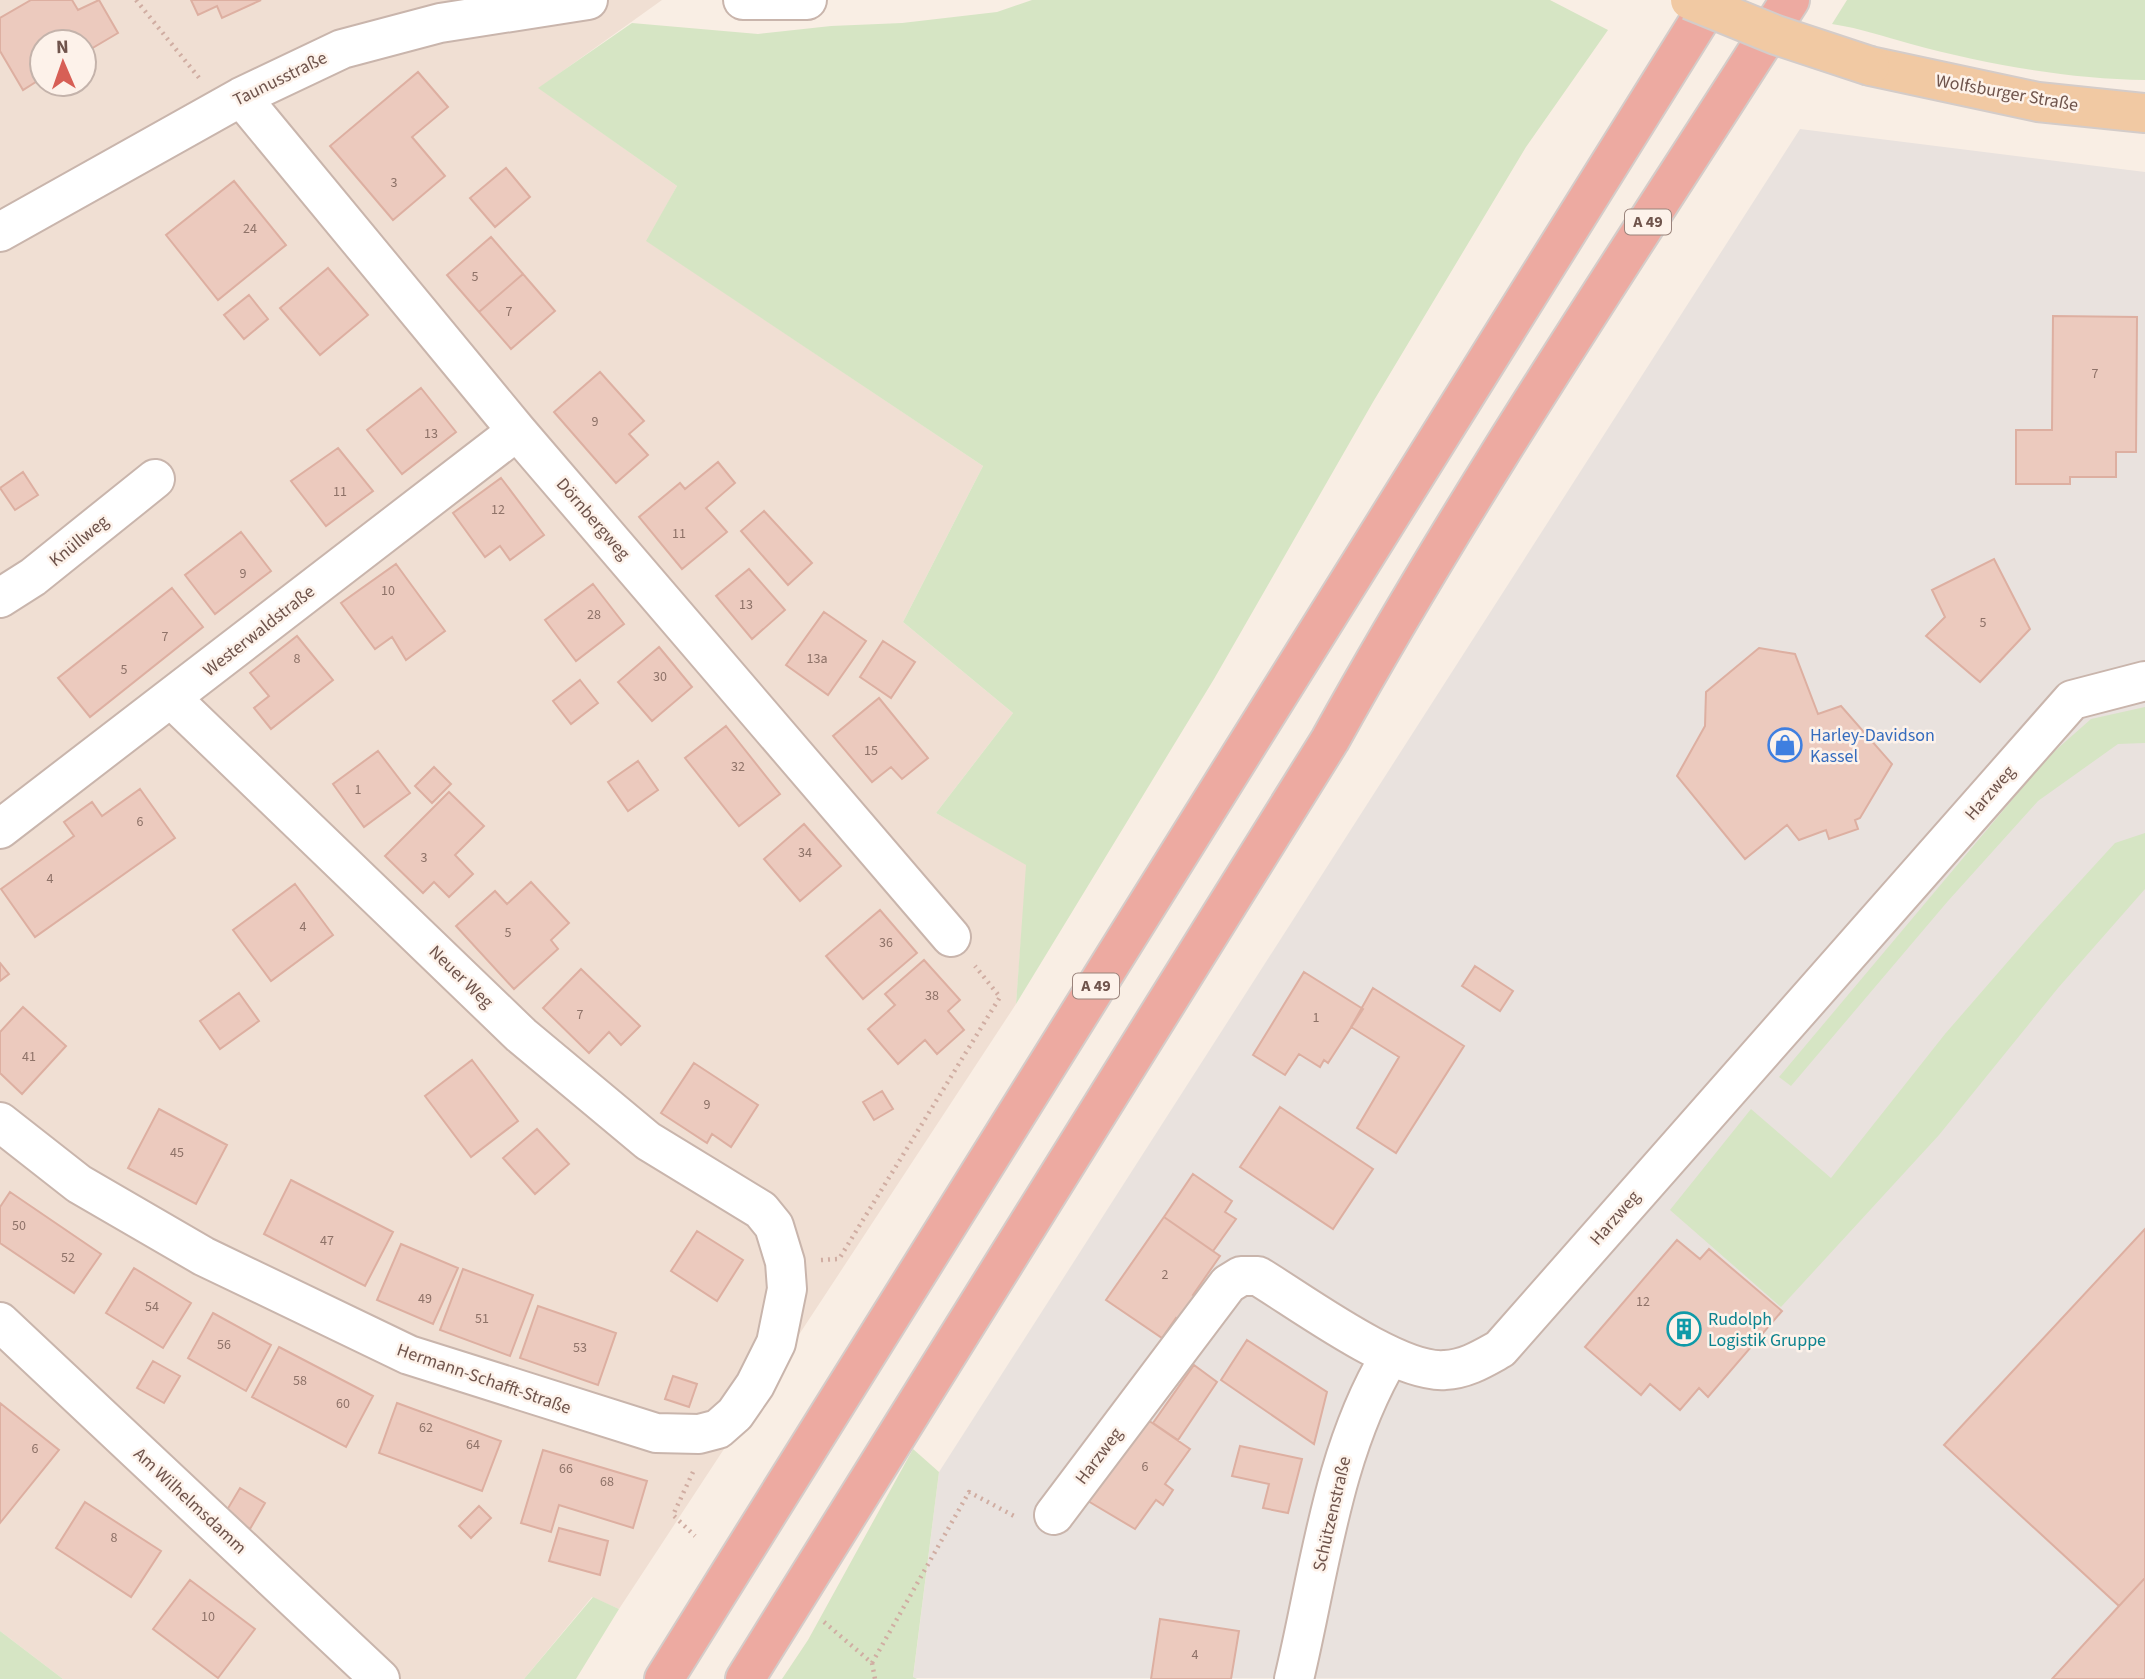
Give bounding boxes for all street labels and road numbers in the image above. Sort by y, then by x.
street label: Taunusstraße [229,45,331,113]
street label: Wolfsburger Straße [1934,68,2080,118]
road number: A 49 [1625,210,1671,234]
street label: Dörnbergweg [550,472,636,566]
street label: Knüllweg [44,509,114,573]
street label: Westerwaldstraße [198,579,320,683]
street label: Harzweg [1959,760,2021,826]
street label: Neuer Weg [423,940,499,1014]
road number: A 49 [1073,974,1119,998]
street label: Harzweg [1584,1185,1646,1251]
street label: Hermann-Schafft-Straße [394,1337,574,1421]
street label: Harzweg [1069,1422,1129,1490]
street label: Am Wilhelmsdamm [128,1442,252,1560]
street label: Schützenstraße [1307,1454,1357,1574]

